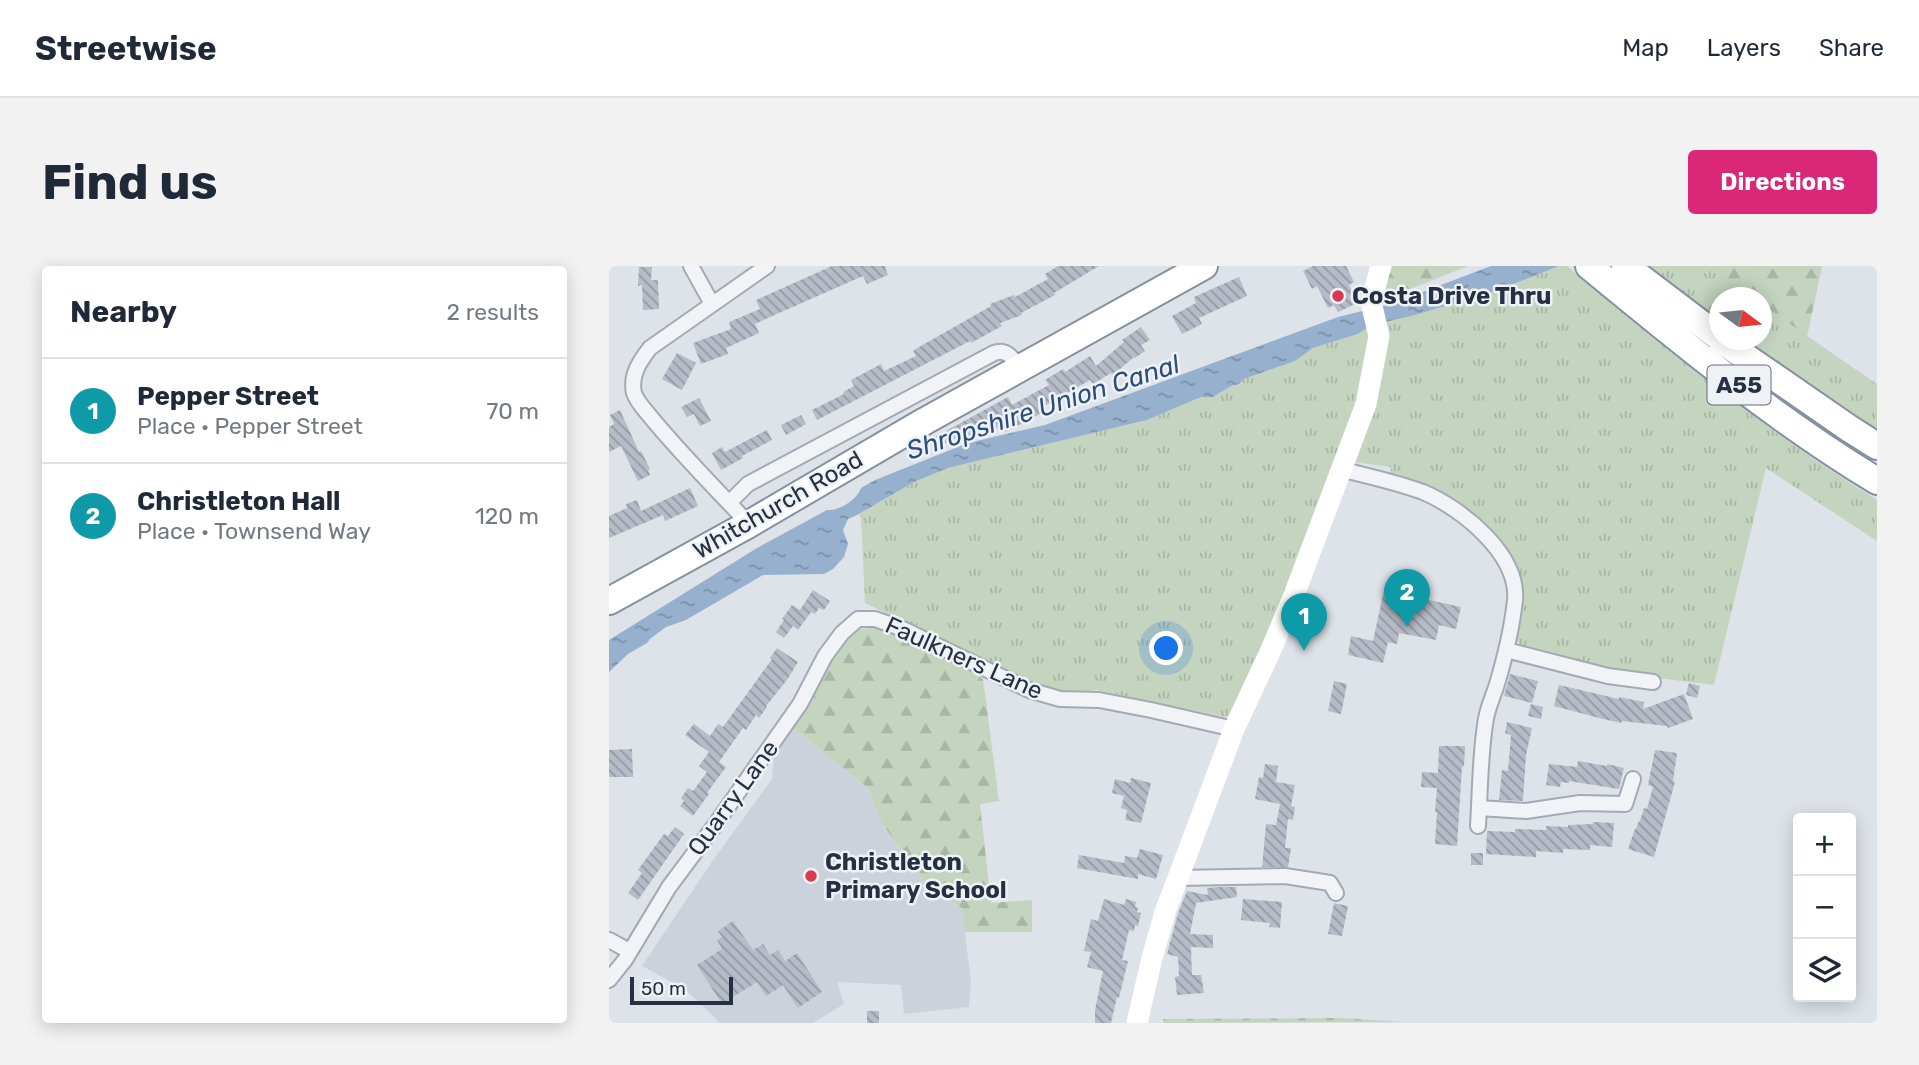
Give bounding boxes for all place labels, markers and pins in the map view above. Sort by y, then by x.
place label: Costa Drive Thru [1352,282,1551,310]
marker: Costa Drive Thru [1330,288,1346,304]
pin: 2 [1384,569,1430,627]
pin: 1 [1281,593,1327,651]
place label: Christleton Primary School [825,848,1007,904]
marker: Christleton Primary School [803,868,819,884]

